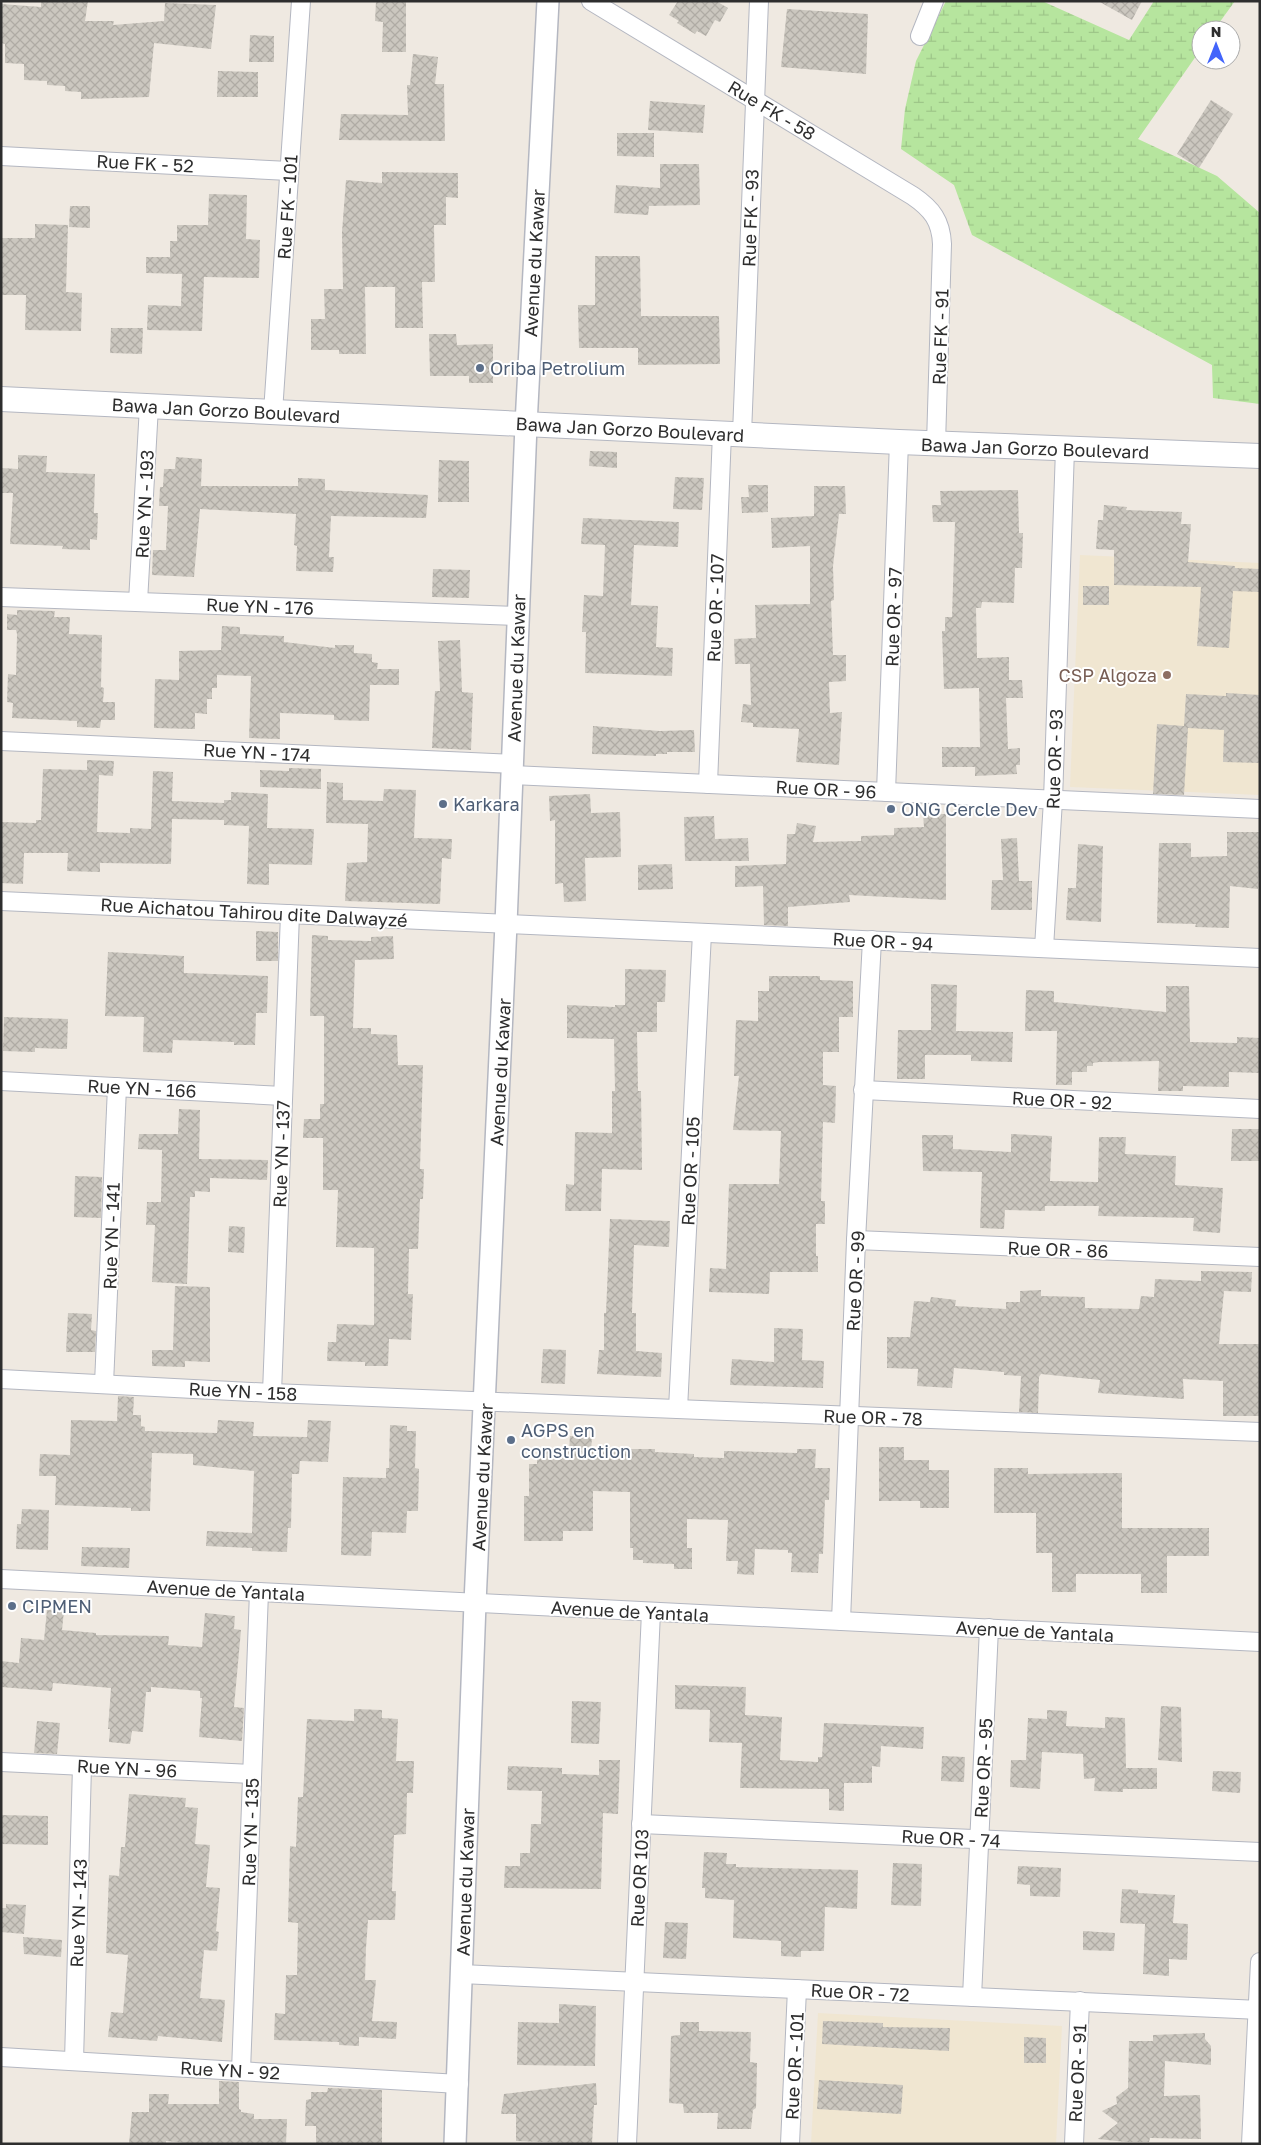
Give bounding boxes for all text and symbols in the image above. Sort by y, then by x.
north arrow [1191,20,1241,70]
text: N [1211,23,1221,40]
street label: Rue FK - 58 [724,75,820,145]
street label: Rue FK - 52 [96,149,194,177]
street label: Rue FK - 101 [272,153,302,260]
street label: Rue FK - 93 [737,169,763,267]
street label: Avenue du Kawar [519,188,549,338]
street label: Rue FK - 91 [927,288,953,386]
place label: Oriba Petrolium [490,357,625,379]
marker: Oriba Petrolium [474,362,486,374]
street label: Bawa Jan Gorzo Boulevard [111,393,341,427]
street label: Bawa Jan Gorzo Boulevard [515,412,745,446]
street label: Bawa Jan Gorzo Boulevard [920,433,1150,463]
street label: Rue YN - 193 [130,449,158,559]
street label: Rue OR - 107 [702,553,728,663]
street label: Rue OR - 97 [880,567,906,667]
street label: Rue YN - 176 [206,593,314,619]
street label: Avenue du Kawar [502,594,530,742]
place label: CSP Algoza [1058,664,1157,686]
marker: CSP Algoza [1161,669,1173,681]
street label: Rue OR - 93 [1041,708,1067,810]
street label: Rue YN - 174 [202,738,312,766]
street label: Rue OR - 96 [775,775,877,803]
place label: Karkara [453,793,520,815]
marker: Karkara [437,798,449,810]
place label: ONG Cercle Dev [901,798,1038,820]
marker: ONG Cercle Dev [885,803,897,815]
street label: Rue Aichatou Tahirou dite Dalwayzé [100,893,408,931]
street label: Rue OR - 94 [832,927,934,955]
street label: Avenue du Kawar [485,997,515,1147]
street label: Rue YN - 166 [87,1074,197,1102]
street label: Rue OR - 92 [1011,1086,1113,1114]
street label: Rue YN - 137 [268,1100,294,1208]
street label: Rue OR - 105 [676,1116,704,1226]
street label: Rue YN - 141 [98,1182,124,1290]
street label: Rue OR - 99 [841,1230,869,1332]
street label: Rue OR - 86 [1007,1236,1109,1262]
street label: Rue YN - 158 [188,1377,298,1405]
street label: Avenue du Kawar [467,1402,497,1552]
street label: Rue OR - 78 [823,1404,923,1430]
place label: AGPS en construction [521,1419,631,1462]
marker: AGPS en construction [505,1434,517,1446]
street label: Avenue de Yantala [146,1575,306,1605]
place label: CIPMEN [22,1595,92,1617]
street label: Avenue de Yantala [550,1596,710,1626]
marker: CIPMEN [6,1600,18,1612]
street label: Avenue de Yantala [955,1616,1115,1646]
street label: Rue OR - 95 [969,1717,997,1819]
street label: Rue YN - 96 [76,1754,178,1782]
street label: Rue YN - 135 [237,1777,263,1887]
street label: Avenue du Kawar [451,1808,479,1956]
street label: Rue OR - 74 [901,1824,1001,1852]
street label: Rue OR 103 [625,1828,653,1928]
street label: Rue YN - 143 [65,1858,91,1968]
street label: Rue OR - 72 [810,1978,910,2006]
street label: Rue OR - 101 [780,2011,808,2120]
street label: Rue OR - 91 [1063,2023,1091,2123]
street label: Rue YN - 92 [179,2056,281,2084]

